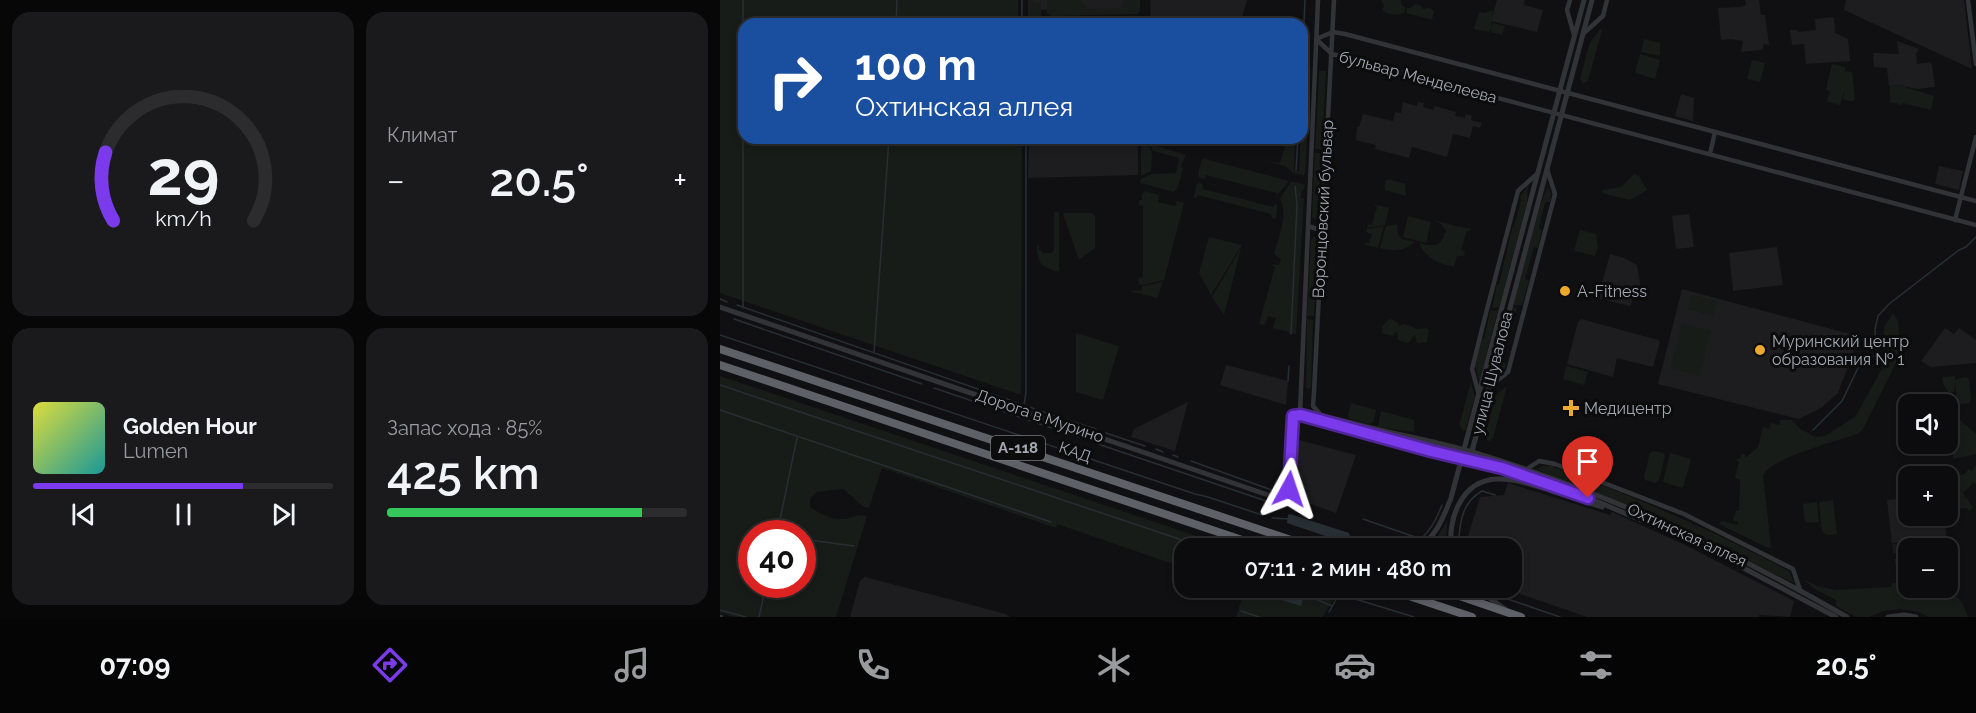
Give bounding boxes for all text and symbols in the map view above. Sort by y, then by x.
text: 100 m [855,41,977,90]
icon: right [756,42,834,120]
street label: бульвар Менделеева [1337,47,1499,107]
text: Охтинская аллея [855,91,1073,122]
street label: Воронцовский бульвар [1309,119,1337,299]
text: Климат [387,123,457,147]
text: 29 [147,136,219,210]
text: 20.5° [489,154,589,207]
text: − [387,161,405,200]
text: + [673,161,687,200]
text: km/h [155,206,211,231]
place label: A-Fitness [1577,282,1647,301]
marker: A-Fitness [1558,284,1572,298]
street label: улица Шувалова [1467,309,1517,437]
place label: Муринский центр образования № 1 [1772,332,1909,369]
marker: Муринский центр образования № 1 [1753,343,1767,357]
street label: Дорога в Мурино [974,385,1106,447]
map controls [1898,394,1958,598]
button: sound [1898,394,1958,454]
marker: Медицентр [1562,399,1580,417]
place label: Медицентр [1584,399,1672,418]
text: Golden Hour [123,413,257,439]
text: Запас хода · 85% [387,416,543,440]
road number: А-118 [991,436,1045,460]
pin [1562,436,1613,498]
street label: КАД [1056,438,1094,466]
text: Lumen [123,439,188,463]
icon: arrive [1571,445,1604,478]
text: 425 km [387,447,539,500]
position arrow [1257,457,1321,521]
button: + [1898,466,1958,526]
icon: previous [67,498,100,531]
icon: pause [167,498,200,531]
icon: next [267,498,300,531]
street label: Охтинская аллея [1624,499,1750,571]
speed limit sign: 40 [738,520,816,598]
button: − [1898,538,1958,598]
text: 07:11 · 2 мин · 480 m [1244,555,1452,581]
icon: directions [369,644,411,686]
icon: music [611,644,653,686]
icon: phone [852,644,894,686]
icon: climate [1093,644,1135,686]
icon: car [1334,644,1376,686]
icon: filters [1575,644,1617,686]
text: 07:09 [100,650,170,681]
text: 20.5° [1816,650,1876,681]

